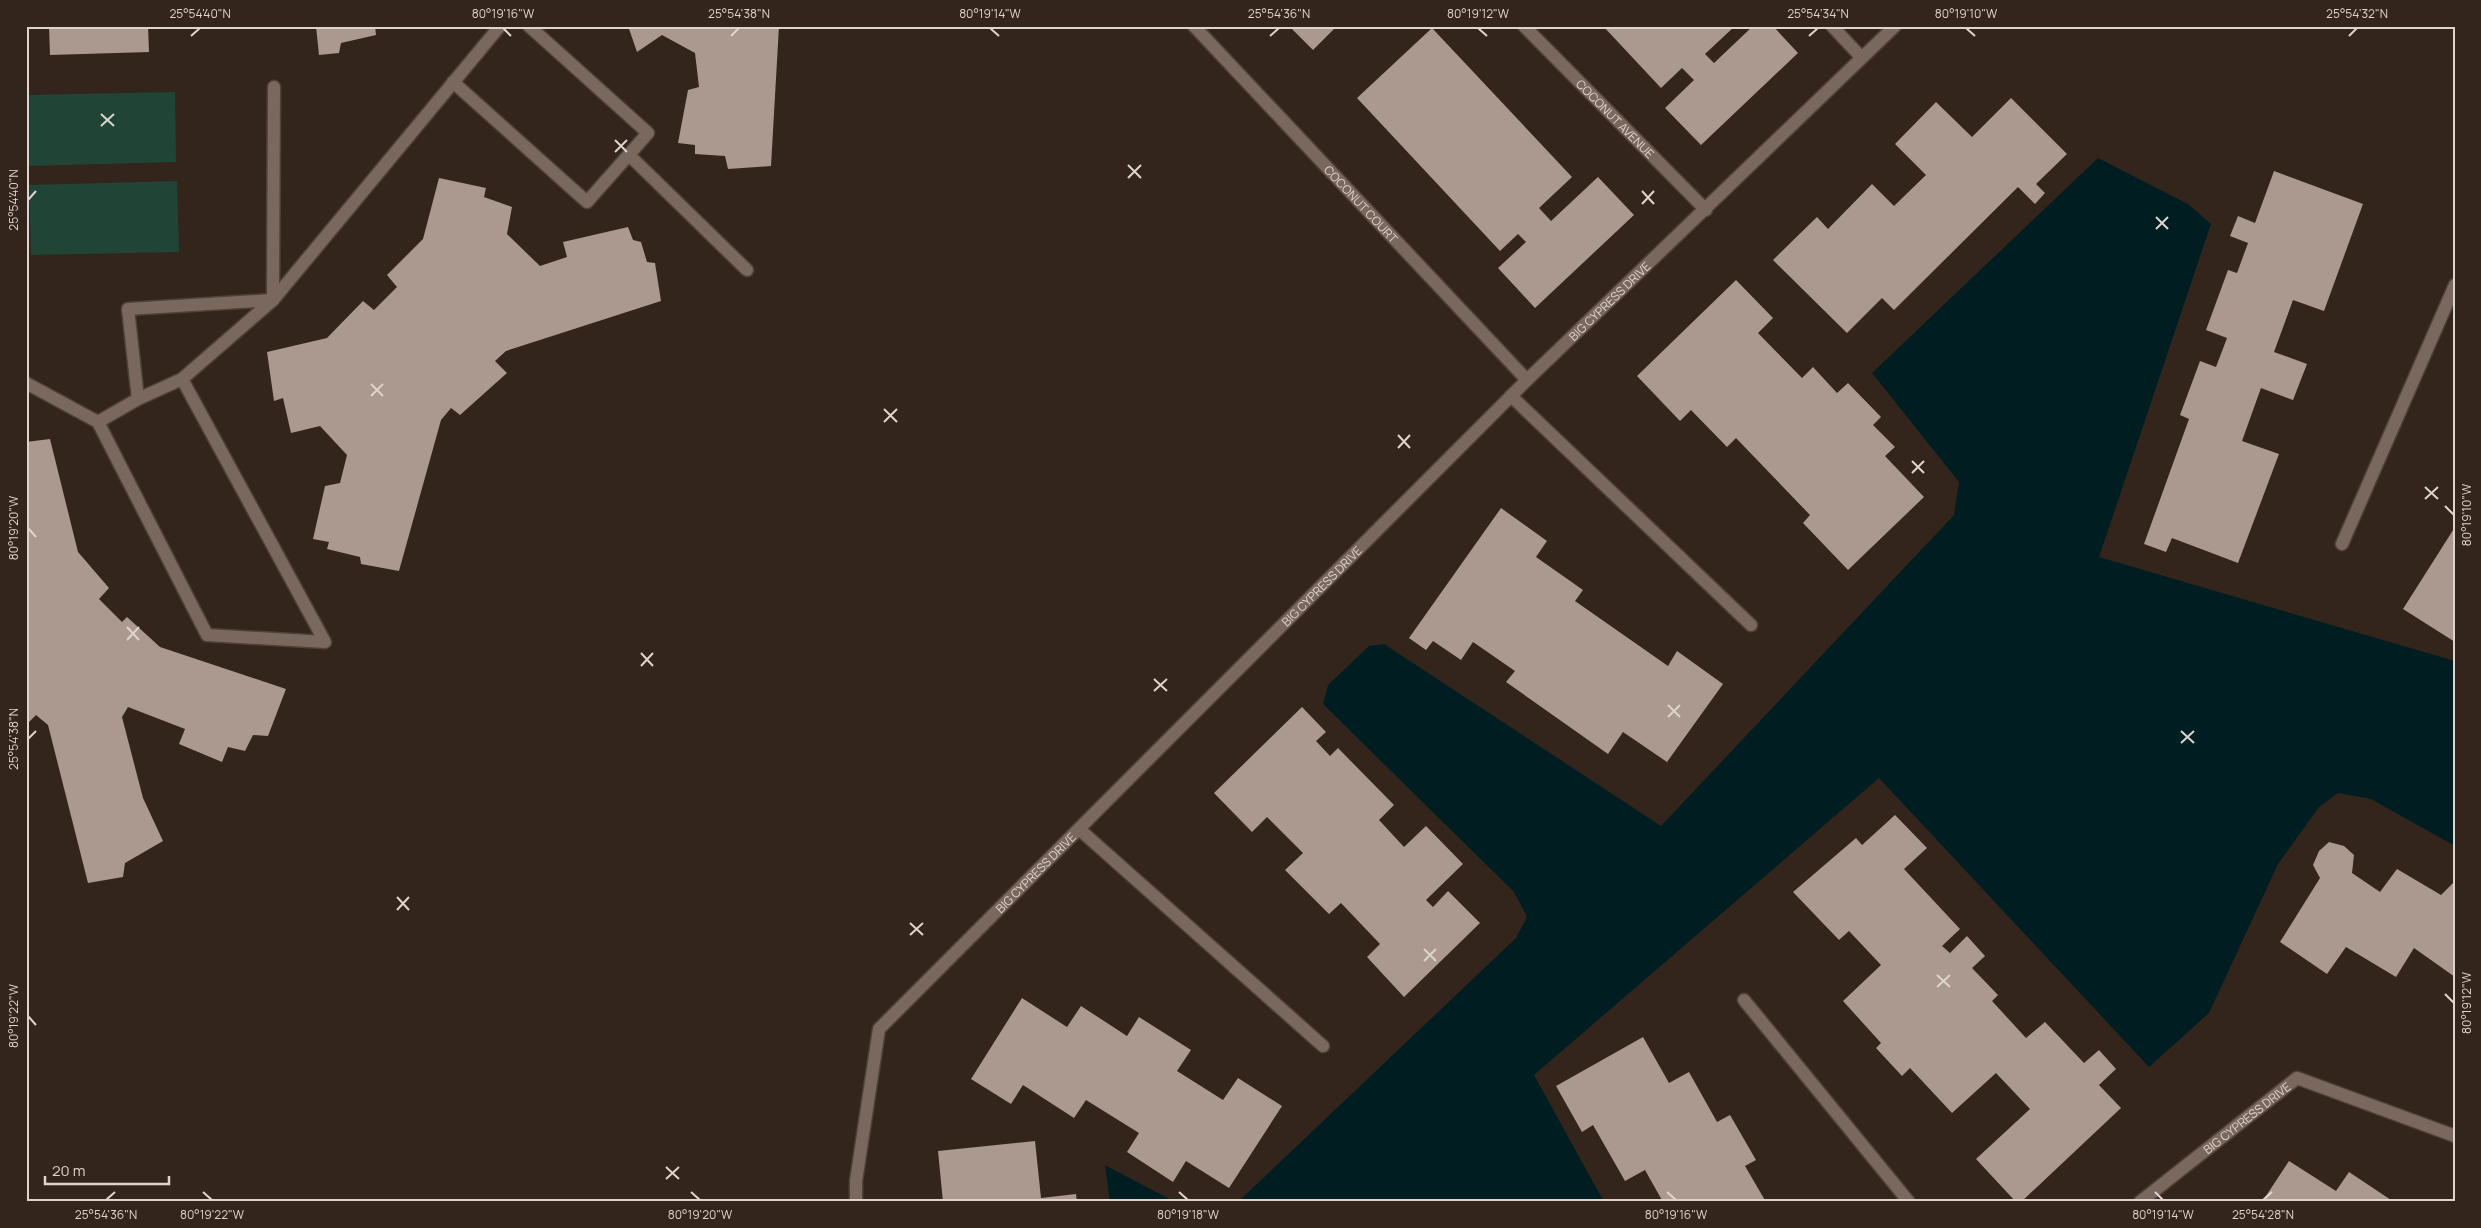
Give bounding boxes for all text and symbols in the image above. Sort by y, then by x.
text: 25°54'40"N [169,5,231,22]
text: 80°19'16"W [472,5,535,22]
text: 25°54'38"N [708,5,770,22]
text: 80°19'14"W [959,5,1022,22]
text: 25°54'36"N [1248,5,1310,22]
text: 80°19'12"W [1447,5,1510,22]
text: 25°54'34"N [1787,5,1849,22]
text: 80°19'10"W [1935,5,1998,22]
text: 25°54'32"N [2326,5,2388,22]
street label: COCONUT AVENUE [1573,75,1658,162]
street label: COCONUT COURT [1320,161,1403,247]
text: 25°54'40"N [5,169,22,231]
street label: BIG CYPRESS DRIVE [1565,257,1654,344]
text: 80°19'10"W [2458,483,2475,546]
text: 80°19'20"W [5,495,22,560]
street label: BIG CYPRESS DRIVE [1278,542,1366,630]
text: 25°54'38"N [5,708,22,770]
street label: BIG CYPRESS DRIVE [991,828,1079,916]
text: 80°19'12"W [2458,971,2475,1034]
text: 80°19'22"W [5,983,22,1048]
street label: BIG CYPRESS DRIVE [2199,1078,2294,1158]
scale bar [45,1153,169,1185]
text: 20 m [52,1160,85,1181]
text: 25°54'36"N [75,1206,137,1223]
text: 80°19'22"W [180,1206,245,1223]
text: 80°19'20"W [668,1206,733,1223]
text: 80°19'18"W [1157,1206,1220,1223]
text: 80°19'16"W [1645,1206,1708,1223]
text: 80°19'14"W [2132,1206,2195,1223]
text: 25°54'28"N [2232,1206,2294,1223]

